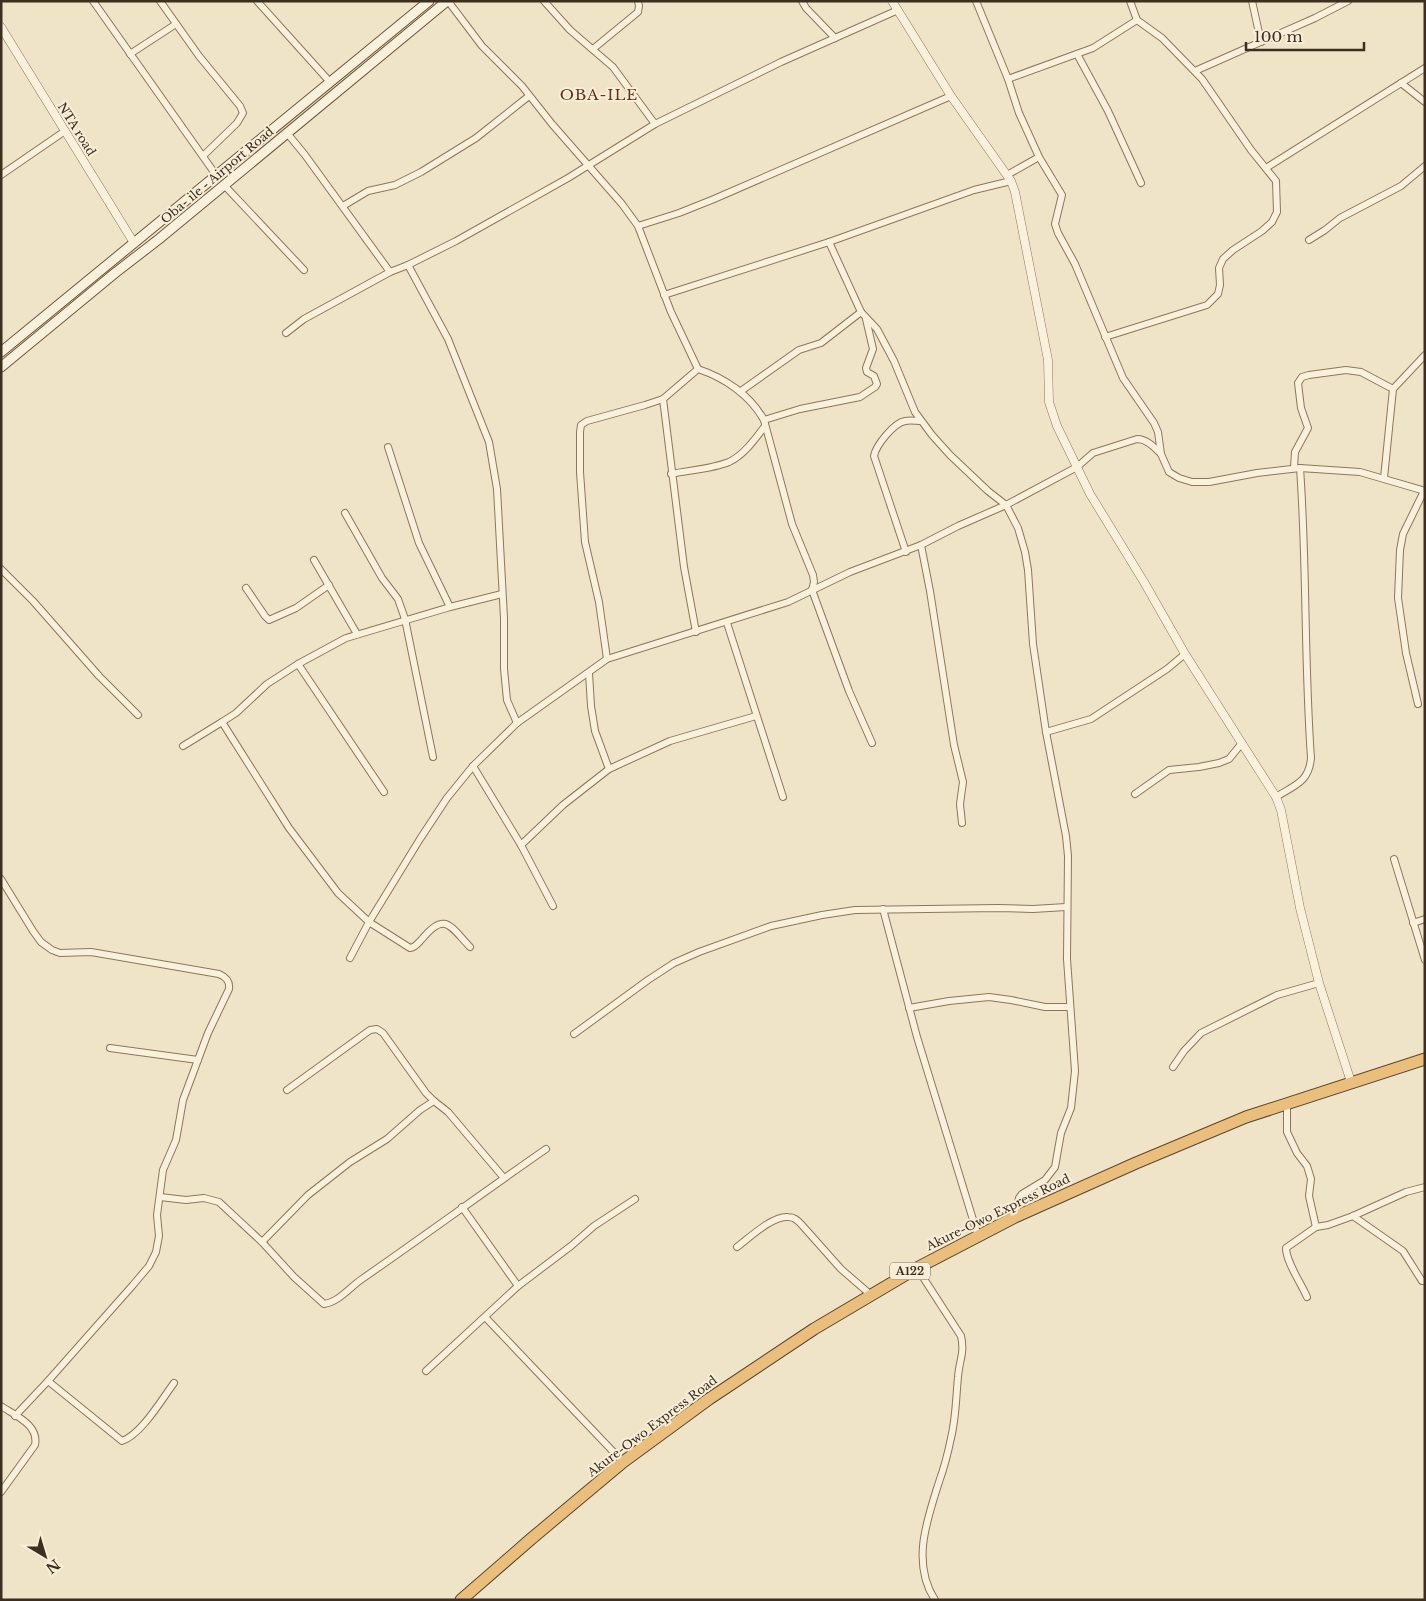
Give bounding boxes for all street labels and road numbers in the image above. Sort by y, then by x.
street label: NTA road [55,100,99,158]
street label: Oba- ile - Airport Road [158,123,276,227]
street label: Akure-Owo Express Road [923,1171,1072,1254]
road number: A122 [890,1262,930,1280]
street label: Akure-Owo Express Road [583,1372,720,1480]

